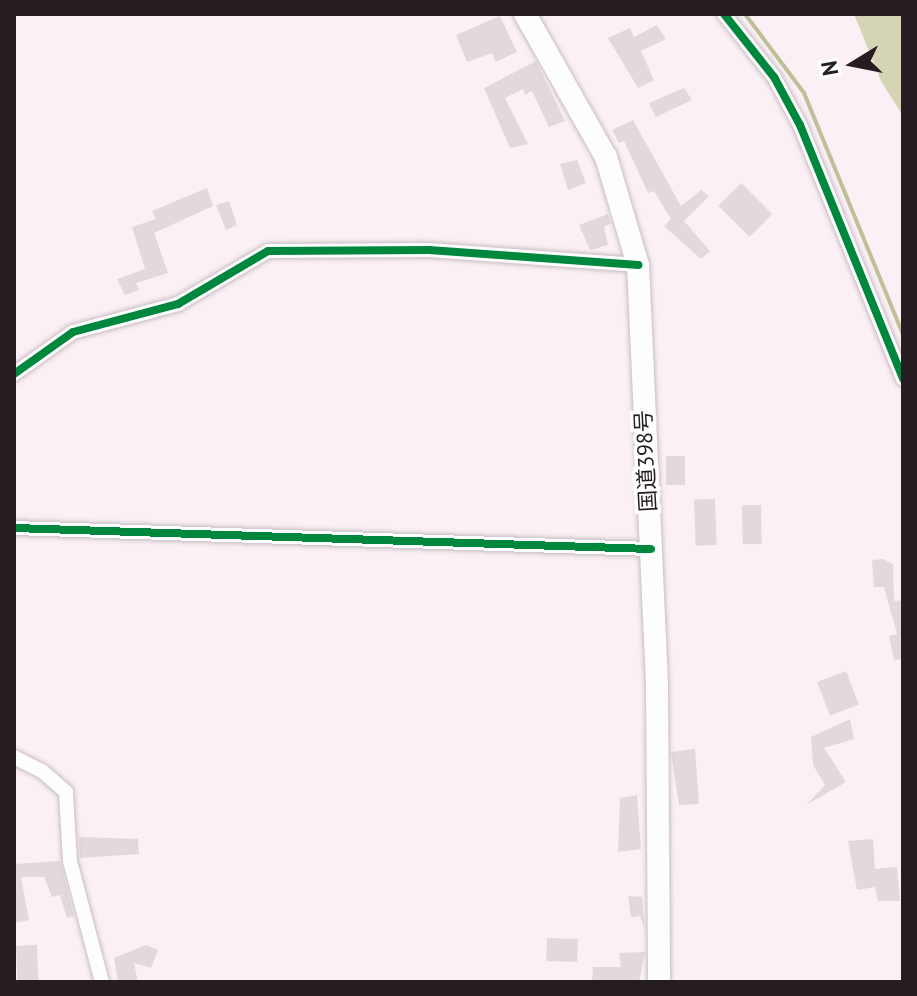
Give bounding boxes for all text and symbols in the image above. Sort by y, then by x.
north arrow [813,24,893,104]
text: N [814,59,844,78]
street label: 国道398号 [630,409,662,513]

